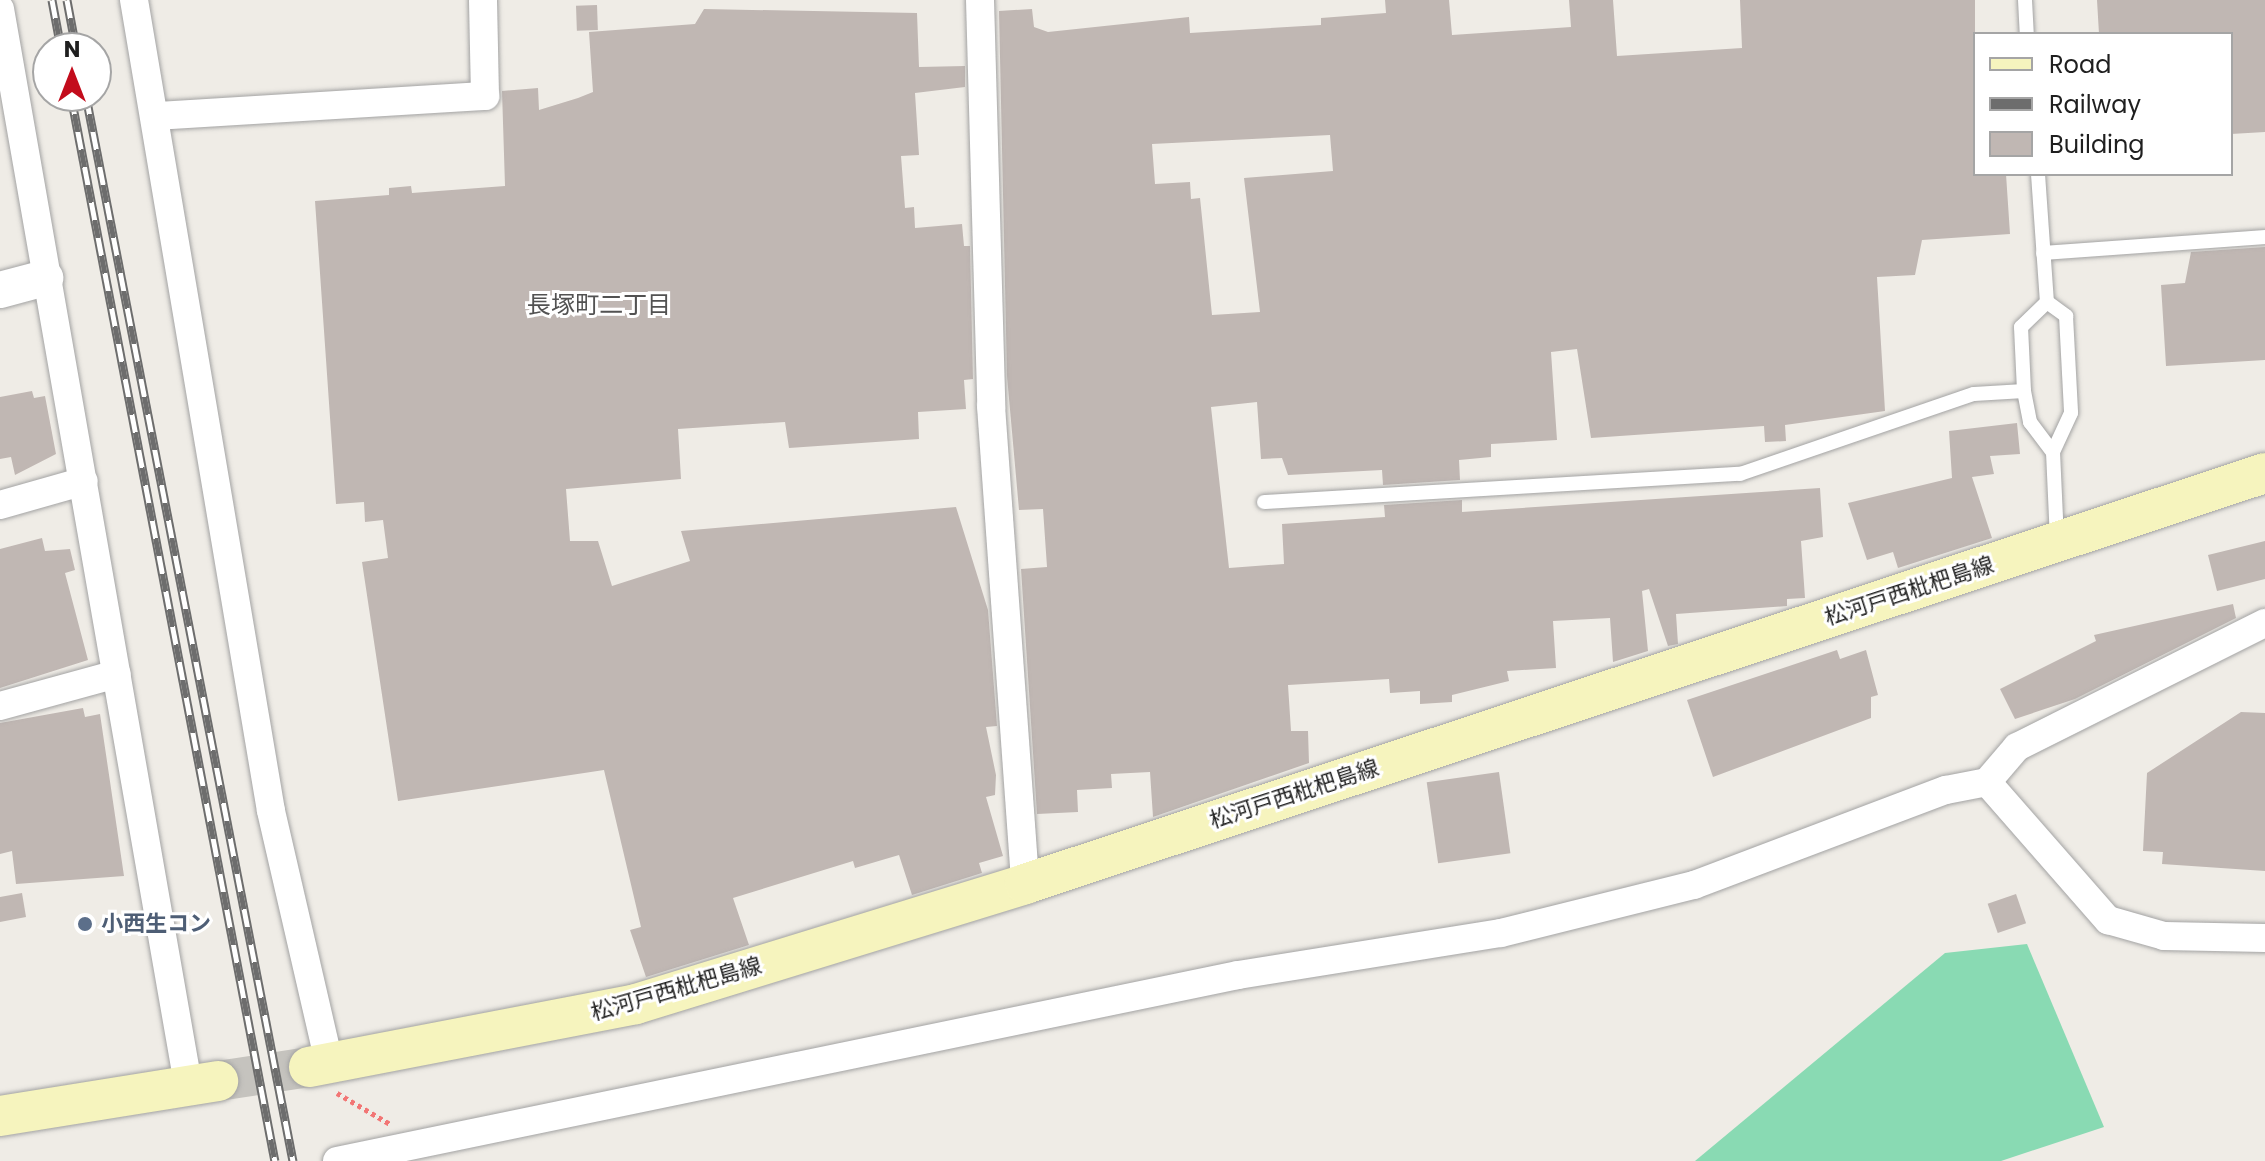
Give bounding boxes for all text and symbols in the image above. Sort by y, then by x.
north arrow [32,32,112,112]
legend [1973,32,2233,176]
text: N [64,34,80,65]
text: Road [2049,48,2111,81]
text: Railway [2049,88,2141,121]
text: Building [2049,128,2145,161]
district label: 長塚町二丁目 [527,291,671,319]
street label: 松河戸西枇杷島線 [1821,551,1997,631]
street label: 松河戸西枇杷島線 [1206,754,1382,834]
place label: 小西生コン [101,911,211,937]
marker: 小西生コン [76,915,94,933]
street label: 松河戸西枇杷島線 [588,952,764,1026]

